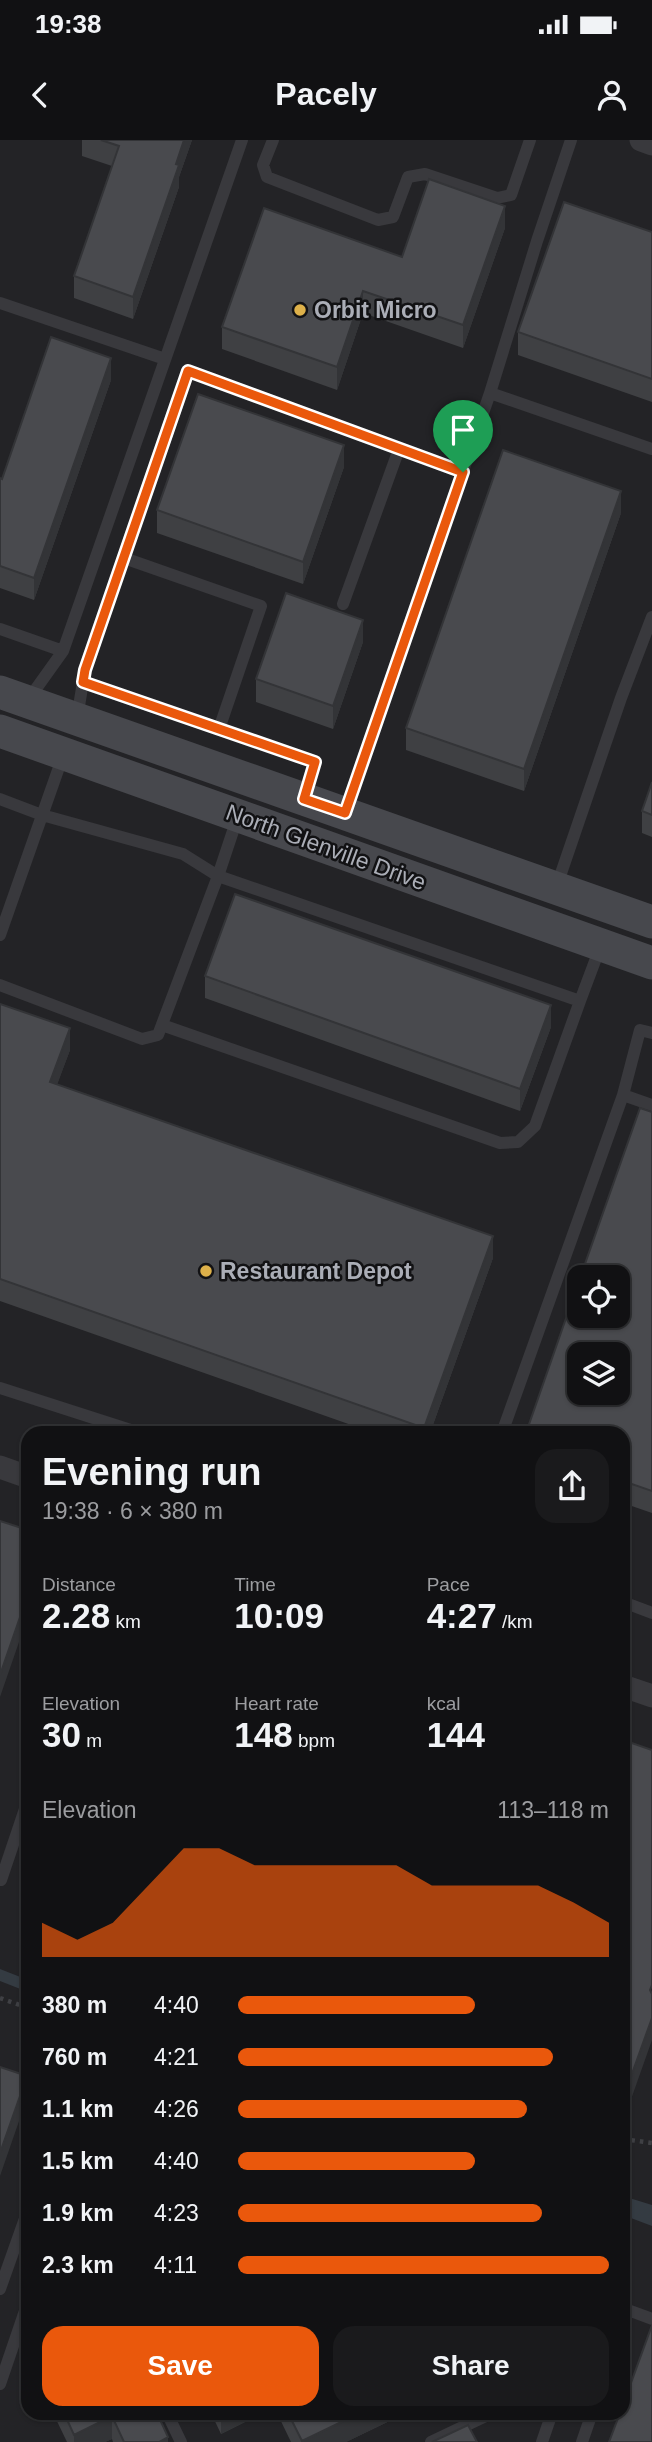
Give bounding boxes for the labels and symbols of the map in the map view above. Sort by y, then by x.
place label: Orbit Micro [314,297,437,323]
marker: Orbit Micro [292,302,308,318]
pin [433,400,493,472]
street label: North Glenville Drive [222,799,430,895]
place label: Restaurant Depot [220,1258,412,1284]
marker: Restaurant Depot [198,1263,214,1279]

